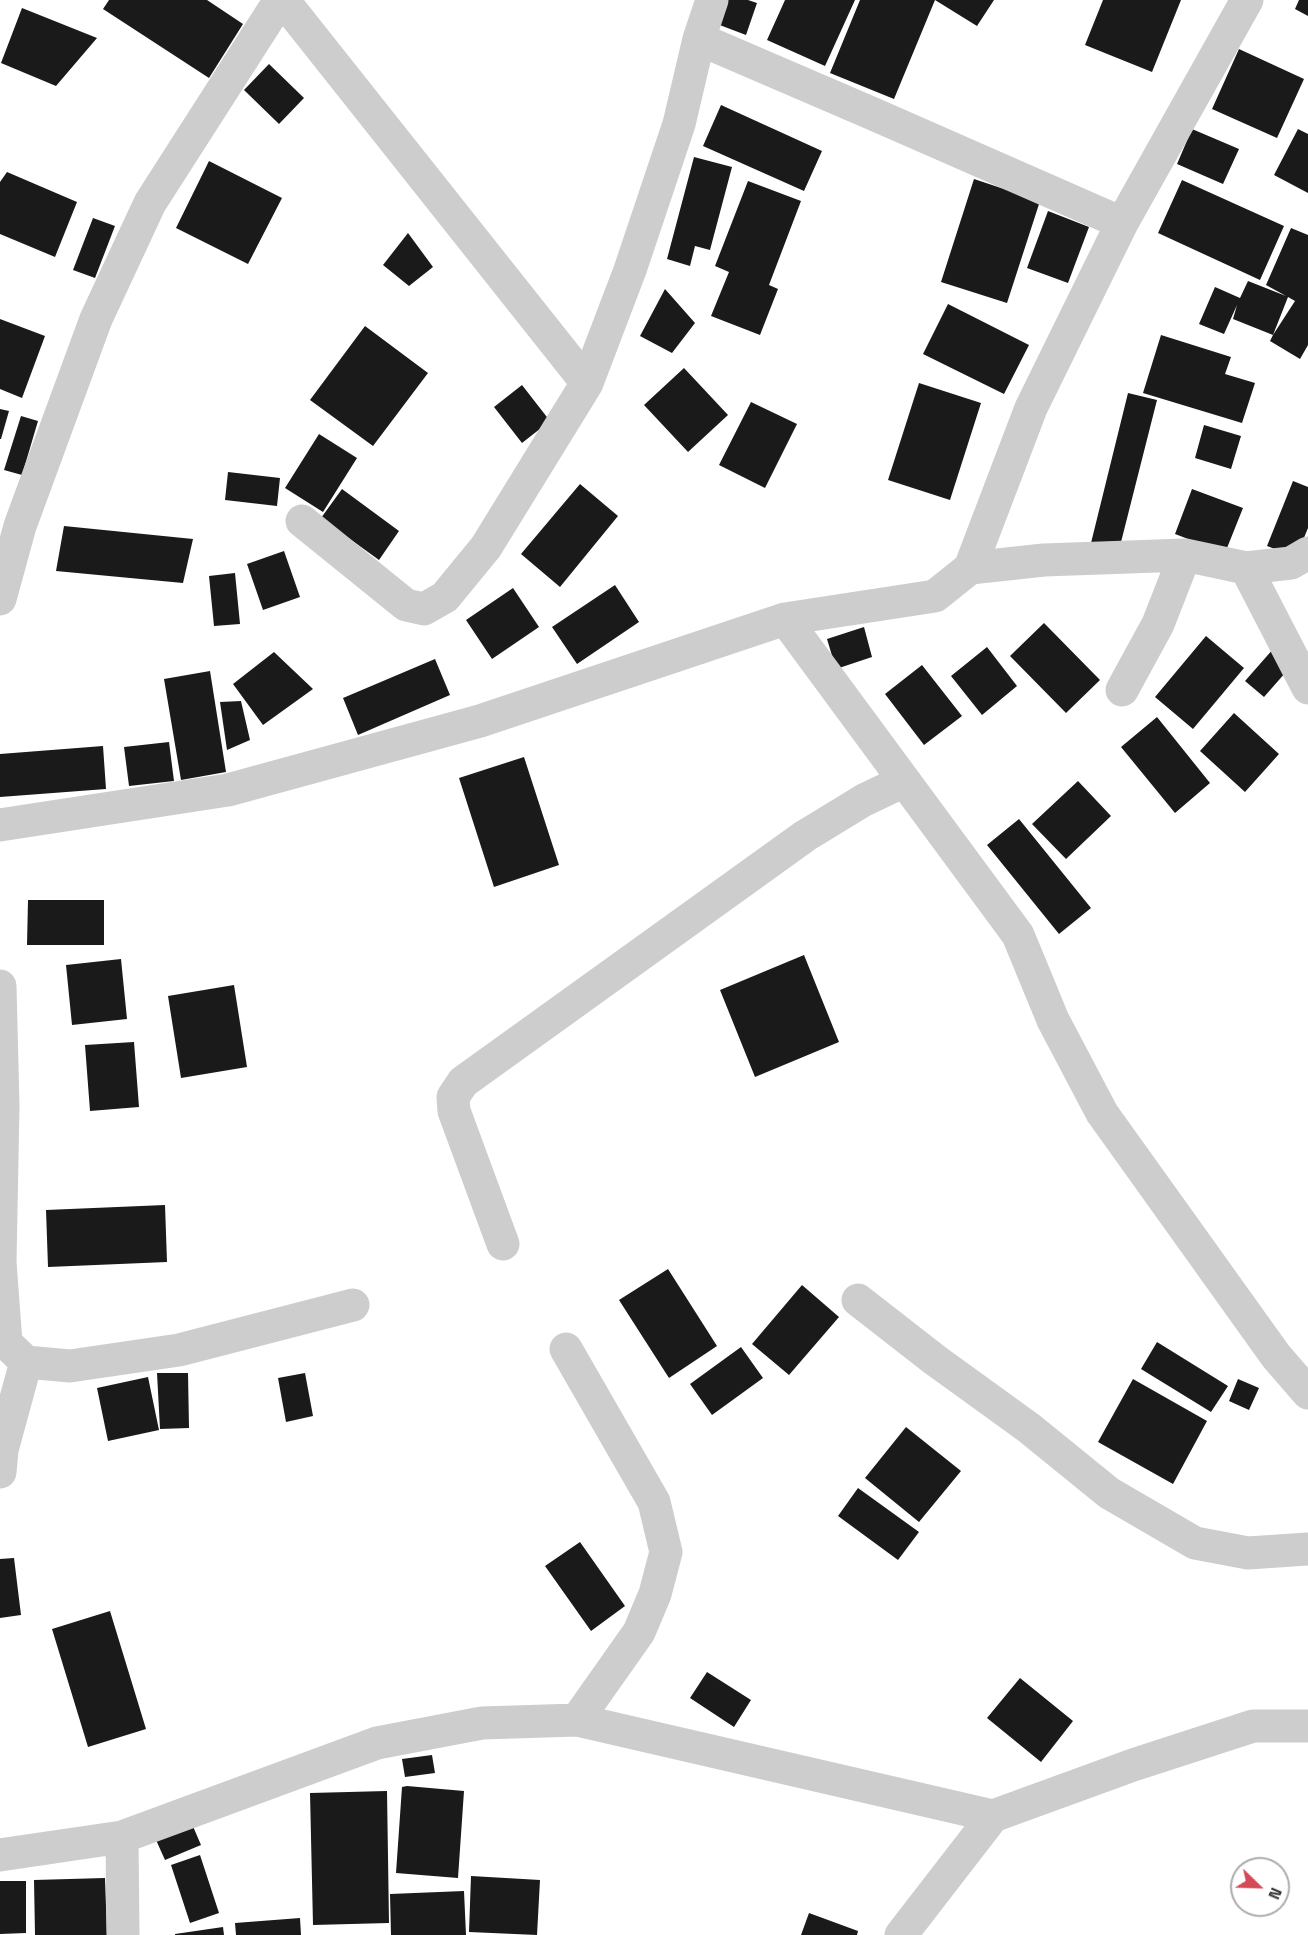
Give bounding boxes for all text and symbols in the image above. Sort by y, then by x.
north arrow [1230,1857,1290,1917]
text: N [1263,1884,1287,1902]

